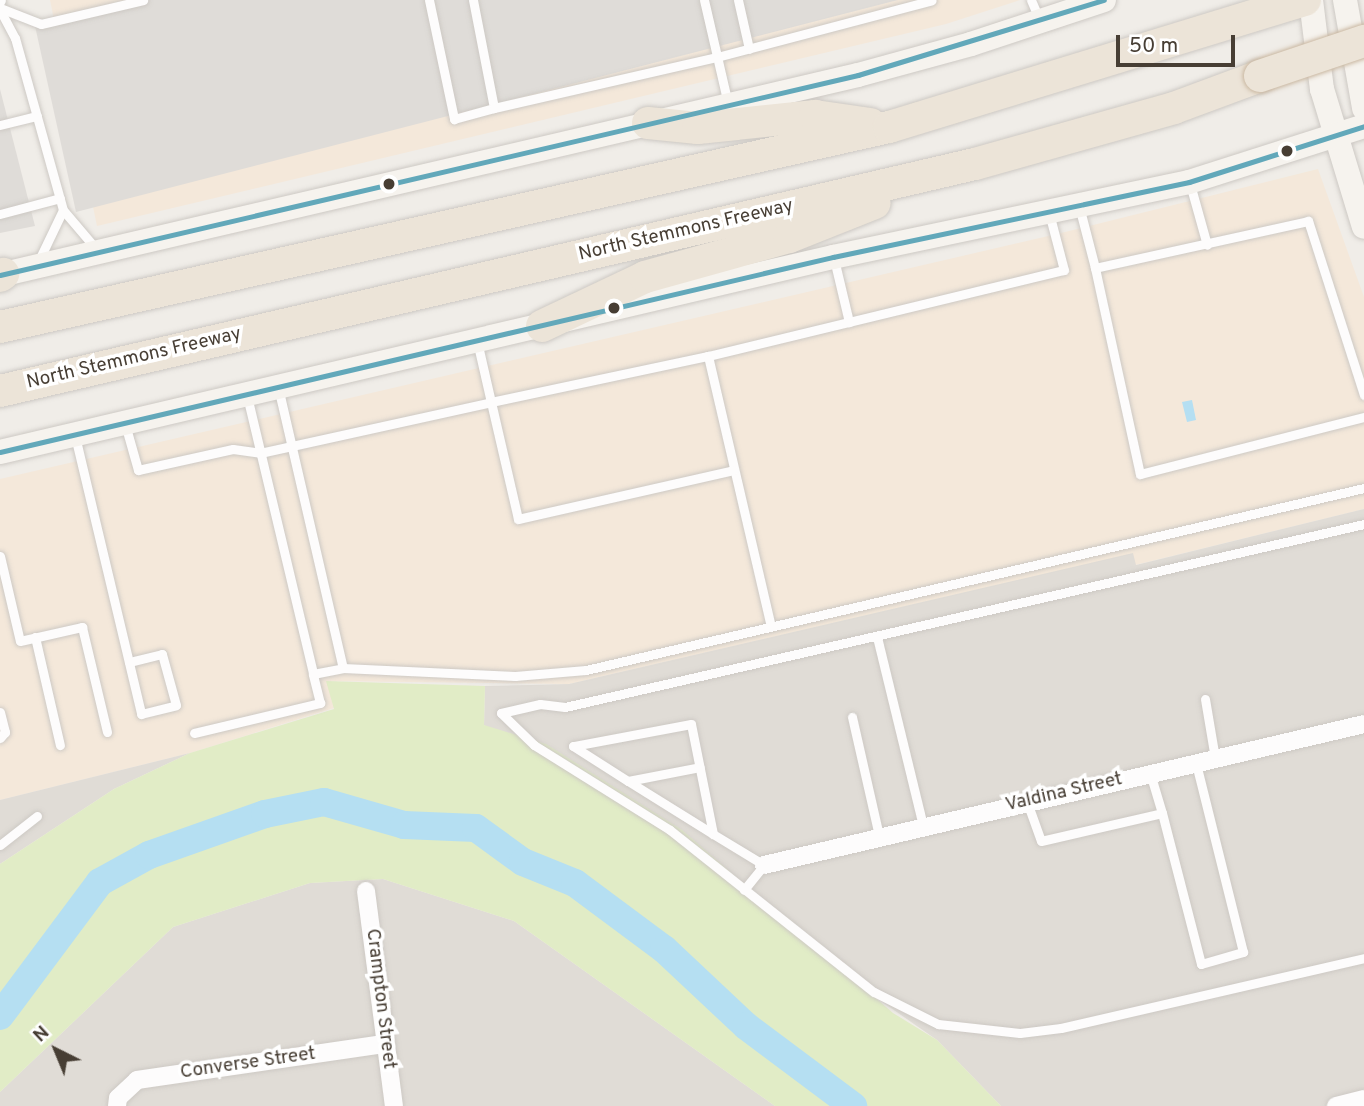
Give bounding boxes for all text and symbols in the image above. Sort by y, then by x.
scale bar [1119,21,1238,65]
text: 50 m [1129,33,1178,60]
unlabelled marker [1280,144,1294,158]
unlabelled marker [382,177,396,191]
street label: North Stemmons Freeway [576,195,796,267]
unlabelled marker [607,301,621,315]
street label: North Stemmons Freeway [24,323,244,395]
street label: Valdina Street [1003,768,1125,818]
street label: Crampton Street [360,927,400,1071]
north arrow [21,1015,91,1085]
text: N [29,1021,55,1048]
street label: Converse Street [179,1043,317,1085]

